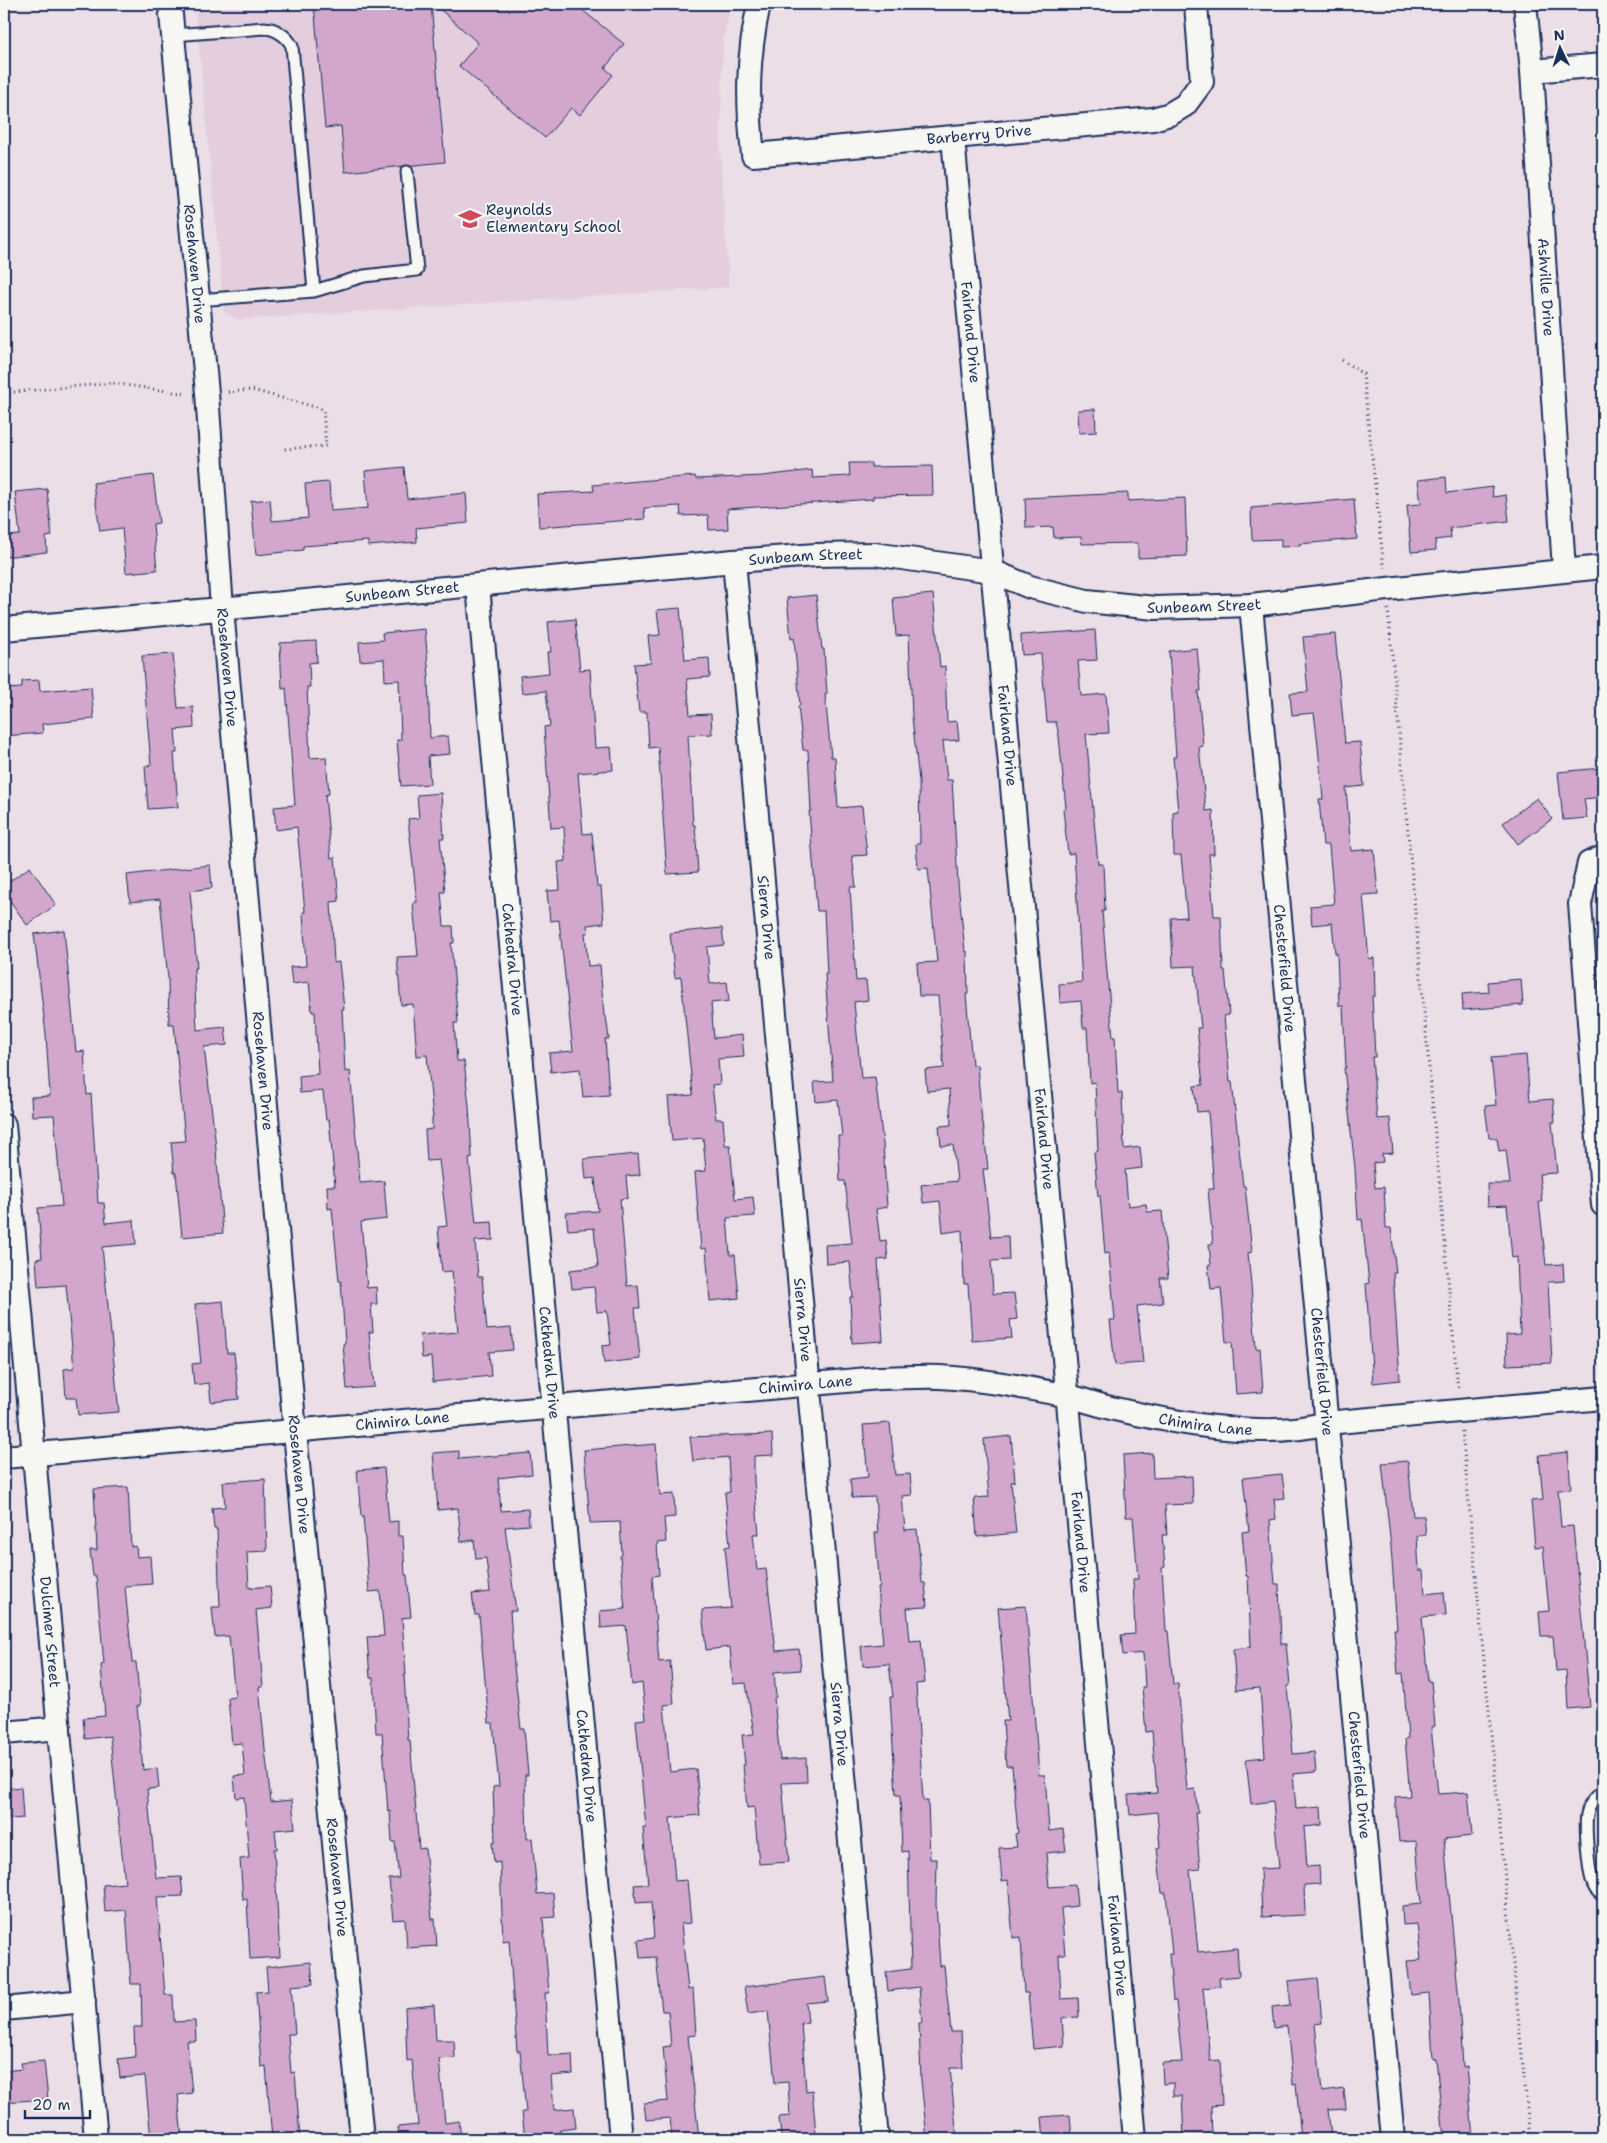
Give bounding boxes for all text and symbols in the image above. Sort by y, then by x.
north arrow [1534,22,1584,72]
text: N [1553,26,1565,44]
street label: Barberry Drive [926,120,1033,149]
place label: Reynolds Elementary School [486,200,622,237]
street label: Rosehaven Drive [179,203,210,324]
school or university icon: Reynolds Elementary School [457,206,483,232]
street label: Ashville Drive [1533,237,1559,337]
street label: Fairland Drive [956,280,985,384]
street label: Sunbeam Street [748,544,863,570]
street label: Sunbeam Street [344,577,460,607]
street label: Sunbeam Street [1146,594,1262,618]
street label: Rosehaven Drive [212,607,242,728]
street label: Fairland Drive [993,684,1022,787]
street label: Sierra Drive [753,874,780,961]
street label: Cathedral Drive [497,902,528,1017]
street label: Chesterfield Drive [1269,903,1301,1033]
street label: Rosehaven Drive [248,1010,278,1131]
street label: Fairland Drive [1029,1087,1059,1191]
street label: Sierra Drive [789,1277,817,1363]
street label: Cathedral Drive [534,1305,565,1420]
street label: Chesterfield Drive [1306,1307,1338,1437]
street label: Chimira Lane [758,1370,854,1399]
street label: Chimira Lane [354,1407,450,1435]
street label: Chimira Lane [1157,1409,1253,1440]
street label: Rosehaven Drive [284,1414,315,1535]
street label: Fairland Drive [1066,1490,1095,1594]
street label: Dulcimer Street [35,1575,65,1688]
street label: Sierra Drive [826,1681,853,1767]
street label: Cathedral Drive [572,1709,602,1823]
street label: Chesterfield Drive [1343,1710,1375,1840]
street label: Rosehaven Drive [322,1817,353,1938]
street label: Fairland Drive [1103,1894,1132,1997]
scale bar [25,2088,90,2120]
text: 20 m [32,2095,71,2115]

